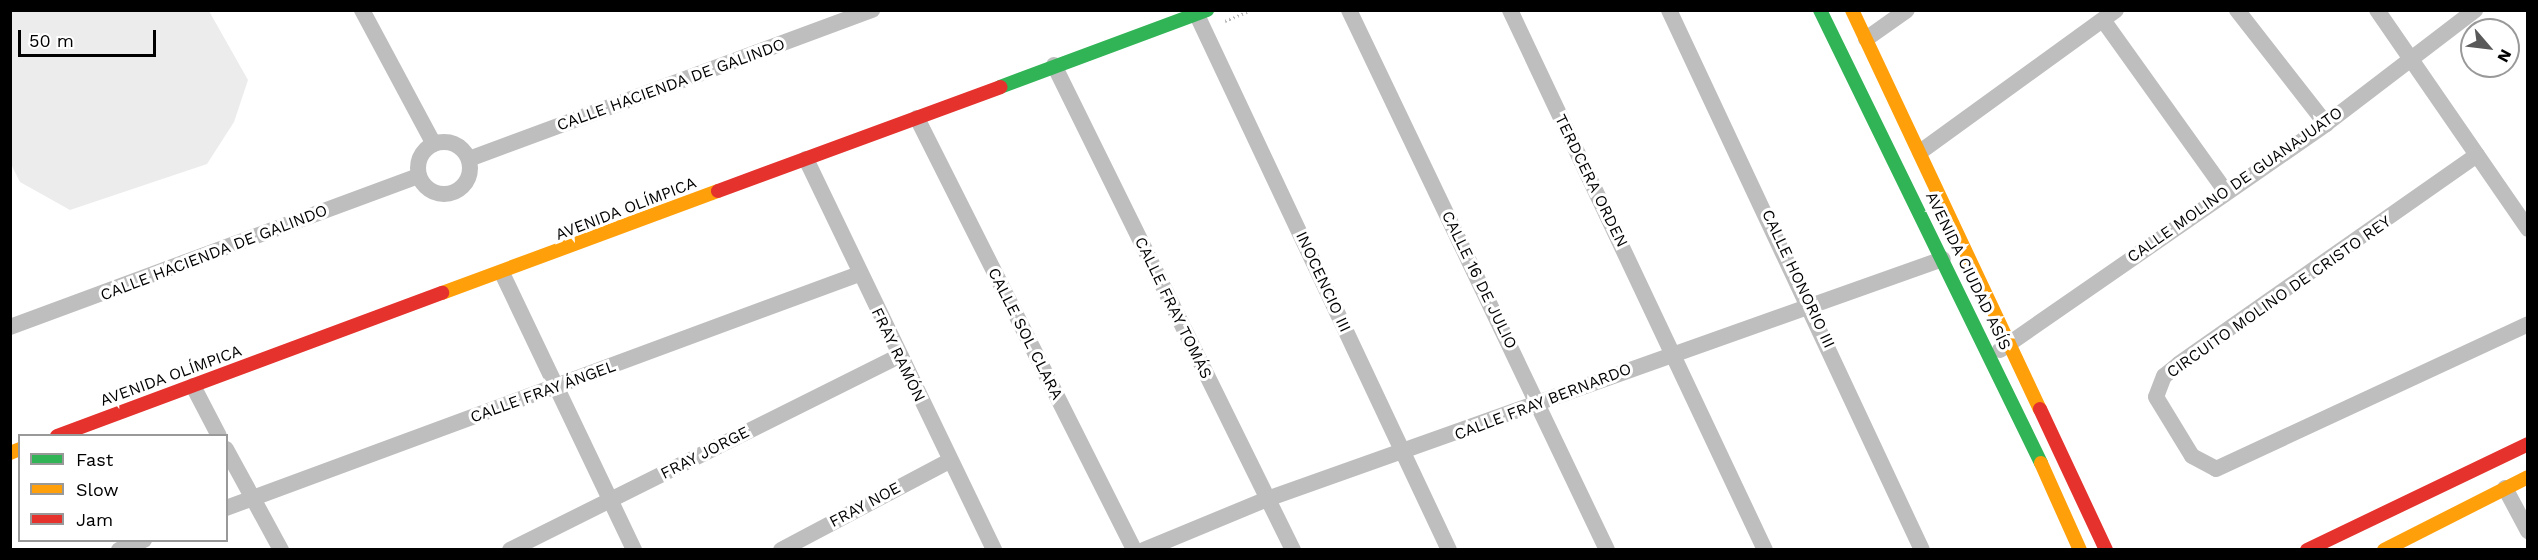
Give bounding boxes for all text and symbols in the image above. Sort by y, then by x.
scale bar [21,18,159,56]
north arrow [2460,18,2520,78]
text: 50 m [29,30,74,51]
street label: CALLE HACIENDA DE GALINDO [554,35,788,135]
text: N [2493,46,2516,65]
street label: CALLE MOLINO DE GUANAJUATO [2124,103,2346,267]
street label: TERDCERA ORDEN [1550,111,1632,251]
street label: AVENIDA OLÍMPICA [553,173,699,245]
street label: AVENIDA CIUDAD ASÍS [1921,188,2015,354]
street label: CALLE HACIENDA DE GALINDO [98,201,330,305]
street label: CALLE HONORIO III [1757,207,1839,351]
street label: CALLE 16 DE JULIO [1437,208,1521,352]
street label: CIRCUITO MOLINO DE CRISTO REY [2163,212,2395,382]
street label: INOCENCIO III [1291,229,1355,335]
street label: CALLE FRAY TOMÁS [1130,233,1216,383]
street label: CALLE SOL CLARA [983,265,1067,403]
street label: FRAY RAMÓN [867,304,929,406]
street label: AVENIDA OLÍMPICA [97,341,245,411]
street label: CALLE FRAY ÁNGEL [467,357,619,427]
street label: CALLE FRAY BERNARDO [1452,359,1634,445]
street label: FRAY JORGE [657,422,753,484]
legend [18,434,228,542]
text: Fast [76,449,113,470]
street label: FRAY NOE [826,478,904,532]
text: Slow [76,479,119,500]
text: Jam [76,509,113,530]

